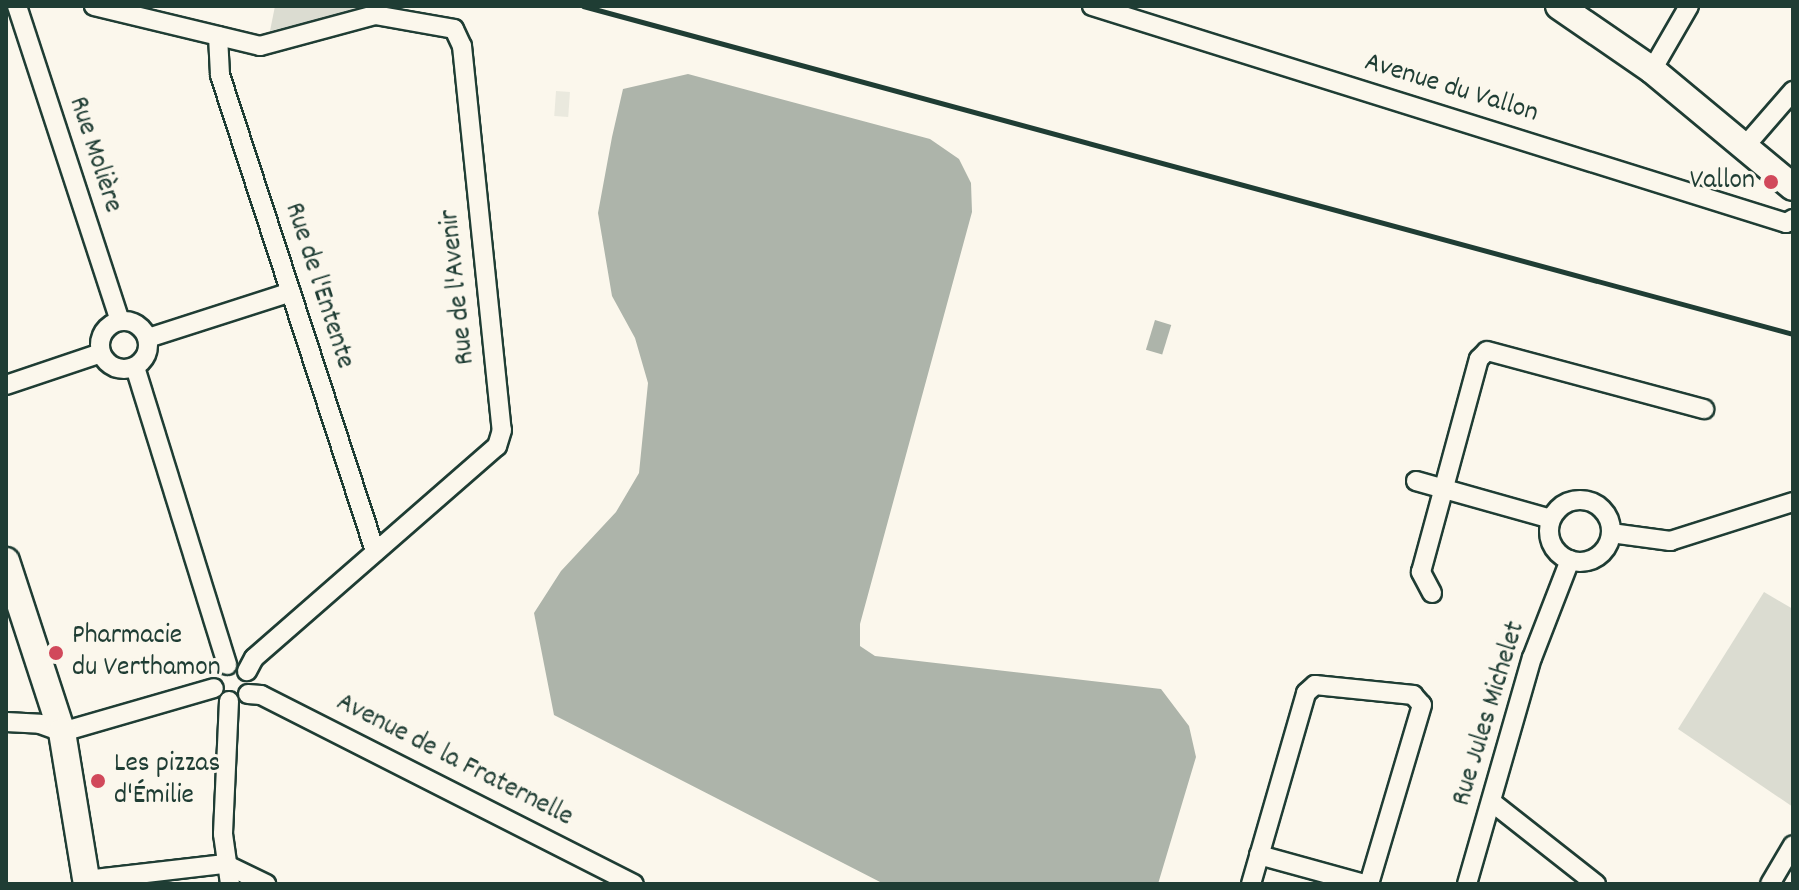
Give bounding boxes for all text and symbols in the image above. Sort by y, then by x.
street label: Avenue du Vallon [1360,47,1542,131]
street label: Rue Molière [60,93,128,217]
place label: Vallon [1690,165,1755,199]
marker: Vallon [1762,173,1780,191]
street label: Rue de l'Entente [275,199,361,373]
street label: Rue de l'Avenir [434,208,484,366]
street label: Rue Jules Michelet [1446,618,1534,810]
place label: Pharmacie du Verthamon [72,620,221,686]
marker: Pharmacie du Verthamon [47,644,65,662]
street label: Avenue de la Fraternelle [330,687,578,835]
place label: Les pizzas d'Émilie [114,748,220,814]
marker: Les pizzas d'Émilie [89,772,107,790]

